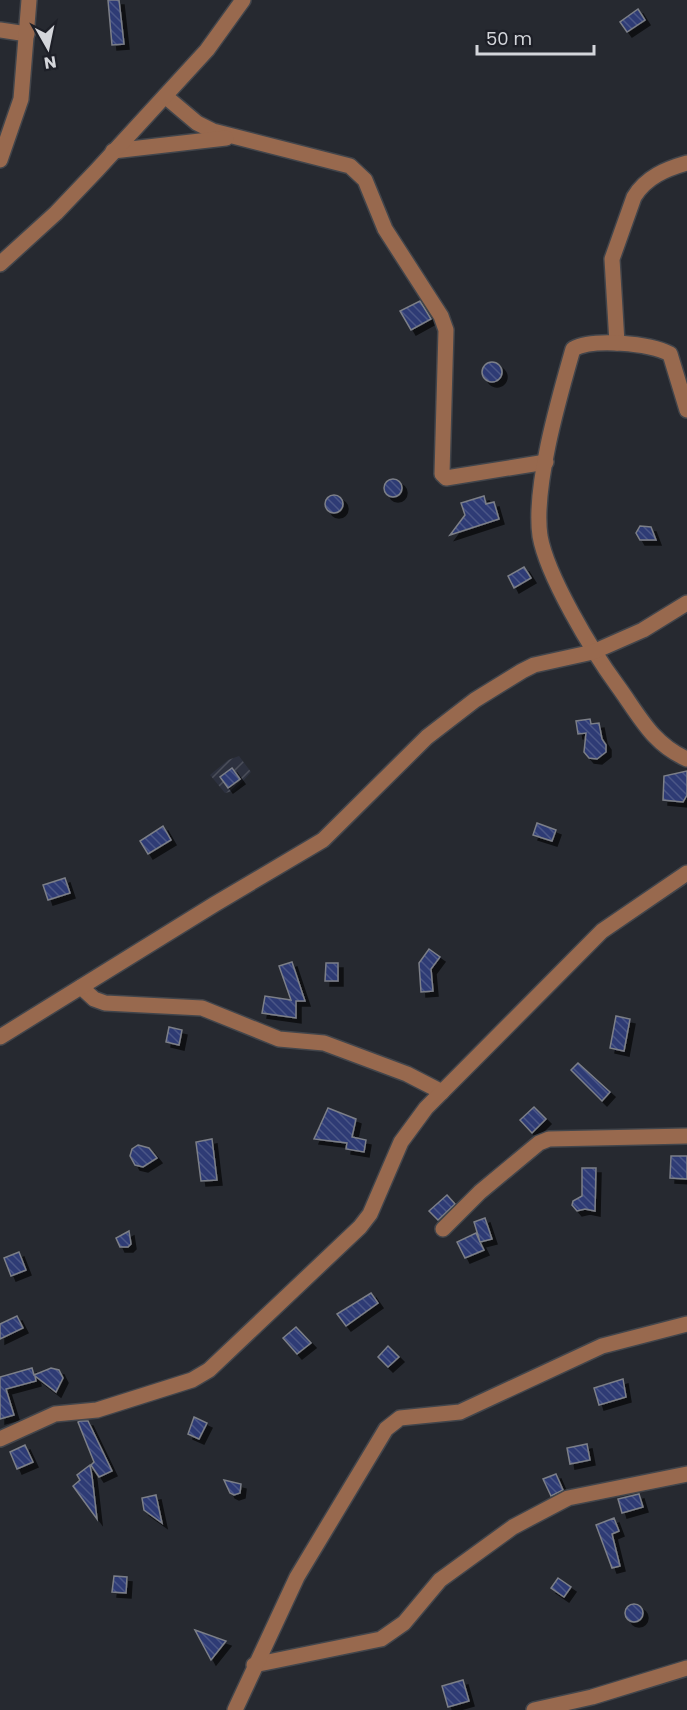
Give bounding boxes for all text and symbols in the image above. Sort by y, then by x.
north arrow [18,18,78,78]
scale bar [477,18,594,56]
text: 50 m [486,26,532,51]
text: N [43,50,58,75]

